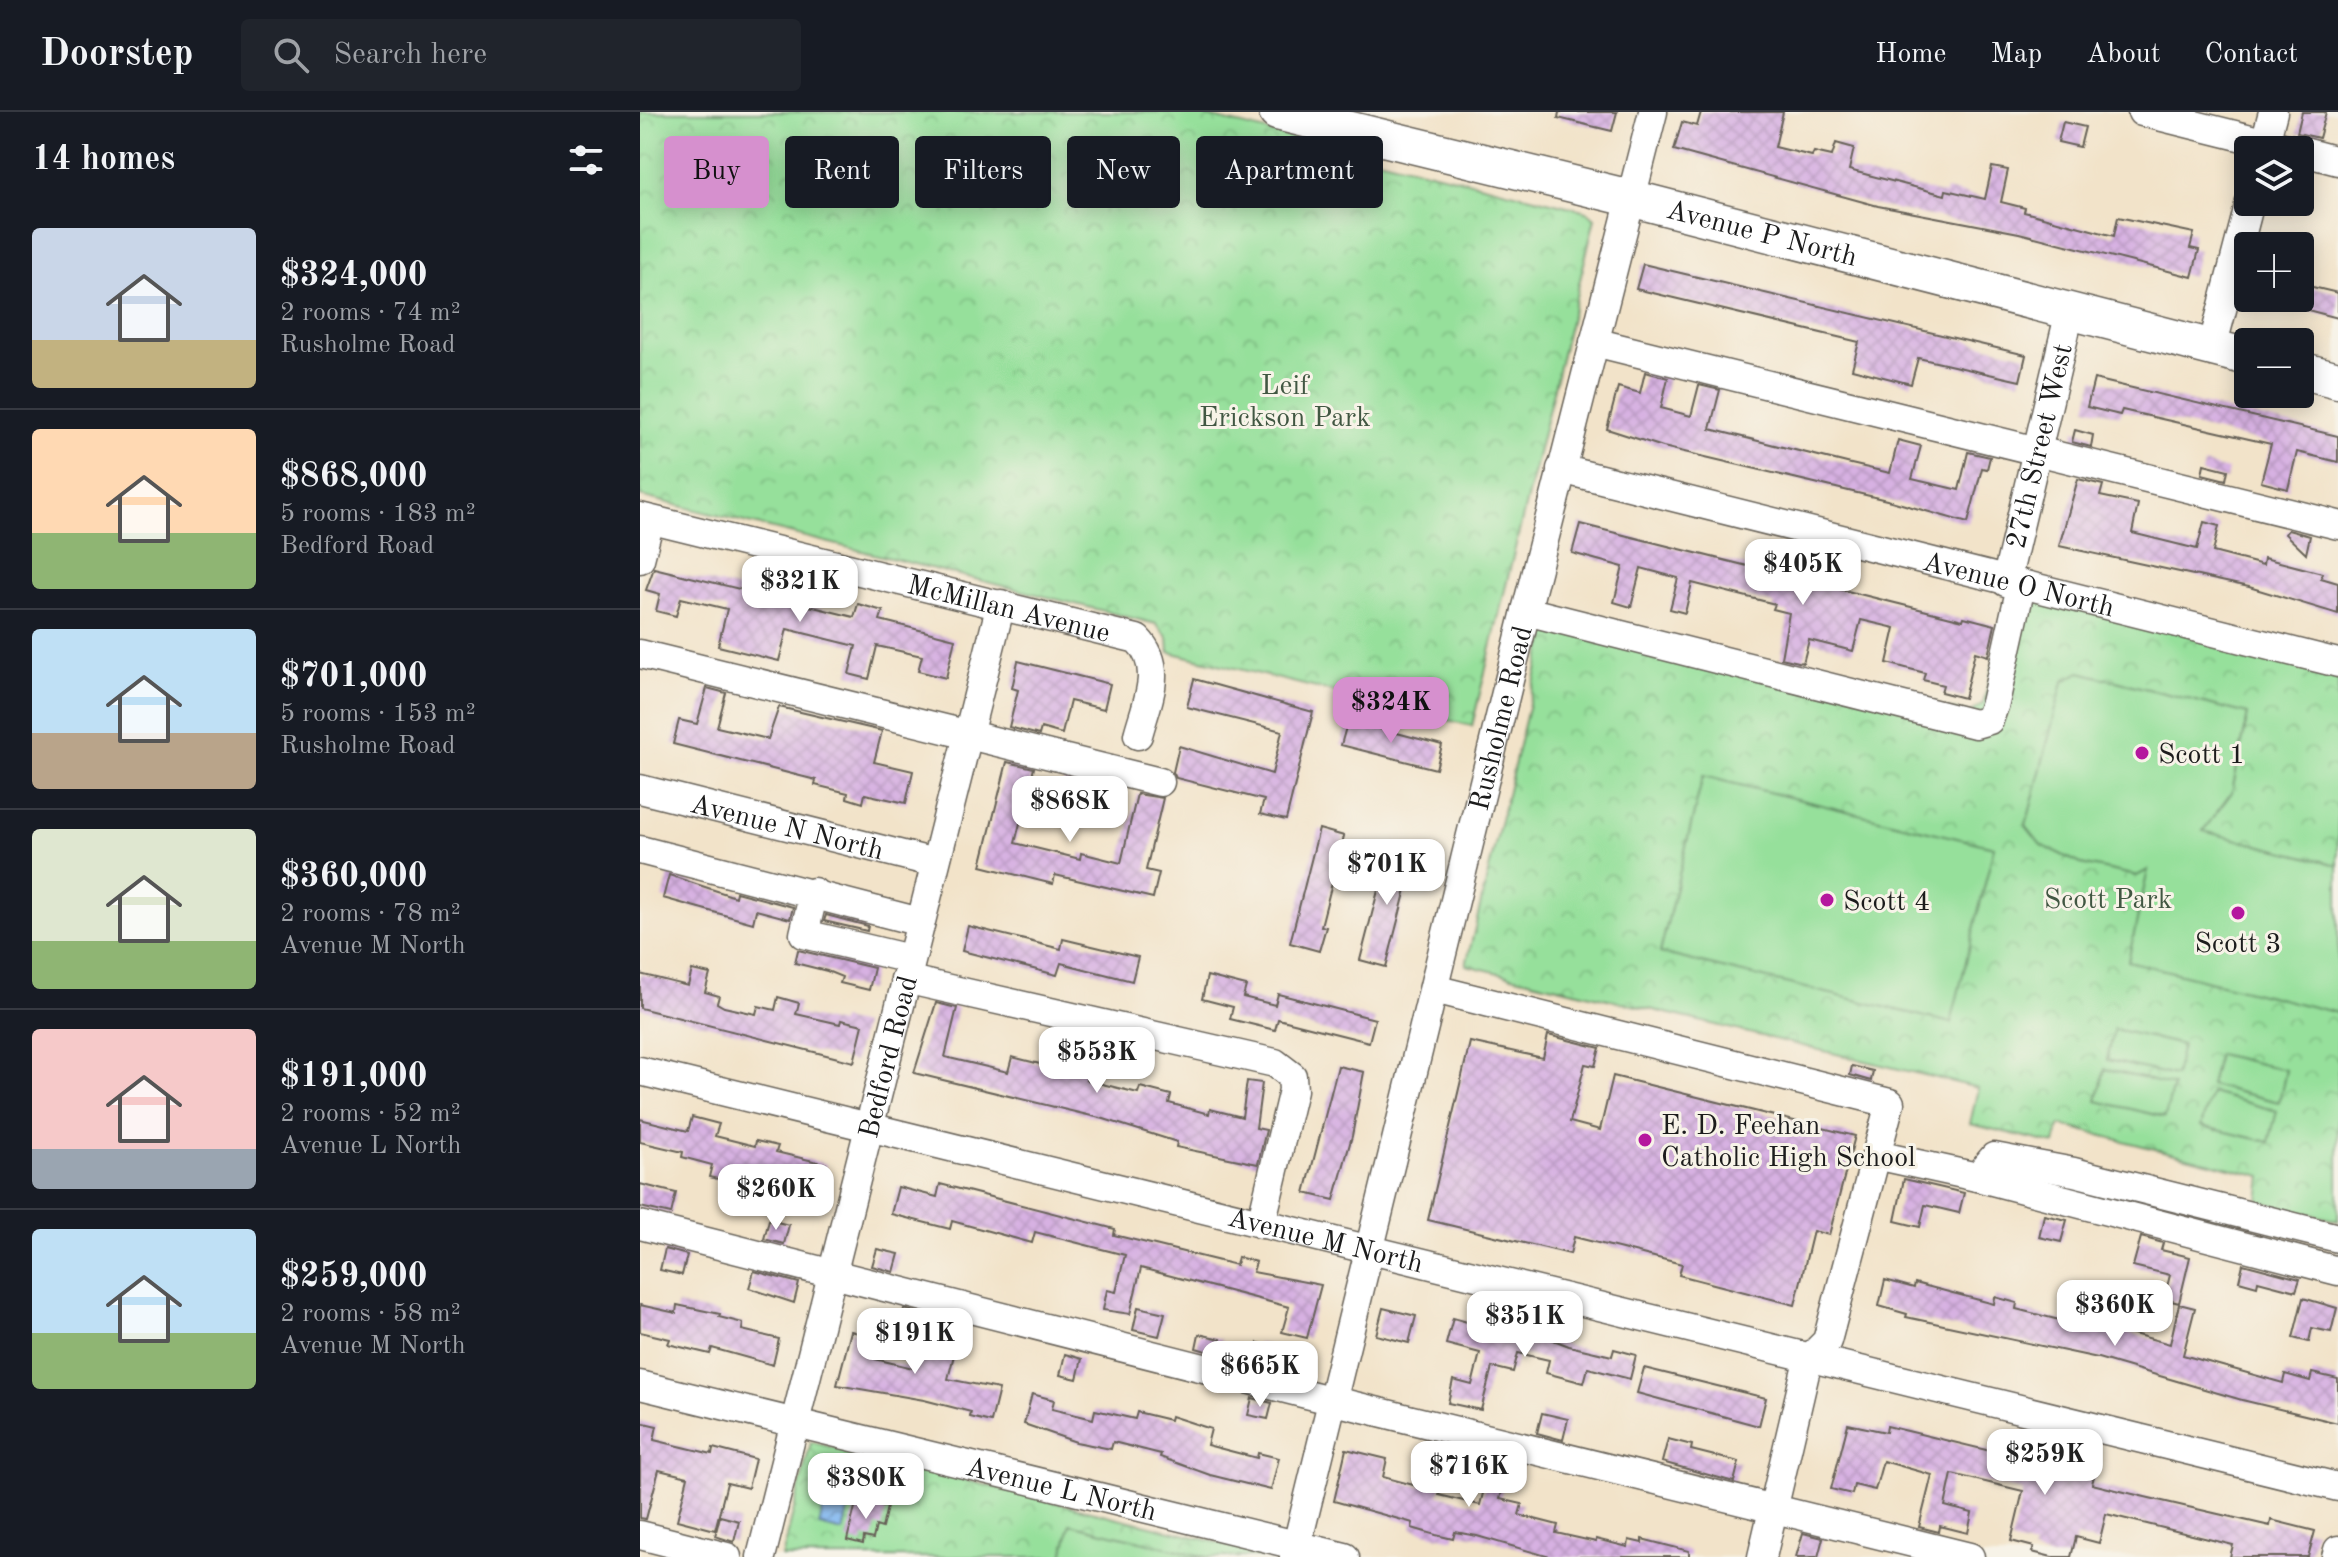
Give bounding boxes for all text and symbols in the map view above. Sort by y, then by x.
search box [241,19,801,91]
icon: search [269,33,313,77]
text: Doorstep [40,36,193,74]
text: Search here [333,40,487,70]
text: Home [1875,41,1946,69]
text: Map [1990,41,2042,69]
text: About [2086,41,2161,69]
text: Contact [2205,41,2298,69]
chip: Buy [664,136,769,208]
chip: Rent [785,136,899,208]
chip: Filters [915,136,1051,208]
chip: New [1067,136,1180,208]
chip: Apartment [1196,136,1383,208]
map controls [2234,136,2314,408]
button: layers [2234,136,2314,216]
icon: filters [564,138,608,182]
text: 14 homes [32,143,175,177]
street label: Avenue P North [1663,197,1860,273]
button: + [2234,232,2314,312]
text: $324,000 [280,259,428,293]
icon: home [96,260,192,356]
text: 2 rooms · 74 m² [280,300,461,326]
button: − [2234,328,2314,408]
text: Rusholme Road [280,332,456,358]
street label: 27th Street West [2003,341,2079,552]
park label: Leif Erickson Park [1199,373,1371,433]
text: $868,000 [280,460,428,494]
icon: home [96,461,192,557]
text: 5 rooms · 183 m² [280,501,476,527]
text: Bedford Road [280,533,434,559]
pin: $405K [1747,539,1859,607]
street label: Avenue O North [1920,549,2117,624]
text: $405K [1763,552,1843,578]
pin: $321K [744,556,856,624]
text: $321K [760,569,840,595]
street label: McMillan Avenue [904,572,1112,649]
street label: Rusholme Road [1467,623,1539,814]
text: $701,000 [280,660,428,694]
icon: home [96,661,192,757]
pin: $324K [1335,677,1447,745]
text: $324K [1351,690,1431,716]
text: 5 rooms · 153 m² [280,701,476,727]
text: Rusholme Road [280,733,456,759]
place label: Scott 1 [2158,742,2245,770]
marker: Scott 1 [2133,744,2151,762]
pin: $868K [1014,776,1126,844]
text: $868K [1030,789,1110,815]
street label: Avenue N North [687,791,886,867]
pin: $701K [1331,839,1443,907]
text: $701K [1347,852,1427,878]
text: $360,000 [280,860,428,894]
icon: home [96,861,192,957]
park label: Scott Park [2044,887,2172,915]
place label: Scott 4 [1843,889,1930,917]
marker: Scott 4 [1818,891,1836,909]
text: 2 rooms · 78 m² [280,901,461,927]
marker: Scott 3 [2229,904,2247,922]
place label: Scott 3 [2194,931,2282,959]
text: Avenue M North [280,933,466,959]
street label: Bedford Road [856,973,924,1141]
pin: $553K [1041,1027,1153,1095]
text: $553K [1057,1040,1137,1066]
text: $191,000 [280,1060,428,1094]
icon: home [96,1061,192,1157]
text: 2 rooms · 52 m² [280,1101,461,1127]
place label: E. D. Feehan Catholic High School [1661,1113,1916,1173]
marker: E. D. Feehan Catholic High School [1636,1131,1654,1149]
text: Avenue L North [280,1133,461,1159]
pin: $260K [720,1164,832,1232]
text: $260K [736,1177,816,1203]
street label: Avenue M North [1224,1205,1426,1279]
text: $259,000 [280,1260,428,1294]
icon: home [96,1261,192,1357]
pin: $360K [2059,1280,2171,1348]
pin: $351K [1469,1291,1581,1359]
text: $360K [2075,1293,2155,1319]
text: 2 rooms · 58 m² [280,1301,461,1327]
text: $351K [1485,1304,1565,1330]
pin: $191K [859,1308,971,1376]
text: $191K [875,1321,955,1347]
text: Avenue M North [280,1333,466,1359]
pin: $665K [1204,1341,1316,1409]
text: $665K [1220,1354,1300,1380]
pin: $259K [1989,1429,2101,1497]
pin: $716K [1413,1441,1525,1509]
text: $259K [2005,1442,2085,1468]
pin: $380K [810,1453,922,1521]
street label: Avenue L North [963,1454,1159,1528]
text: $716K [1429,1454,1509,1480]
text: $380K [826,1466,906,1492]

